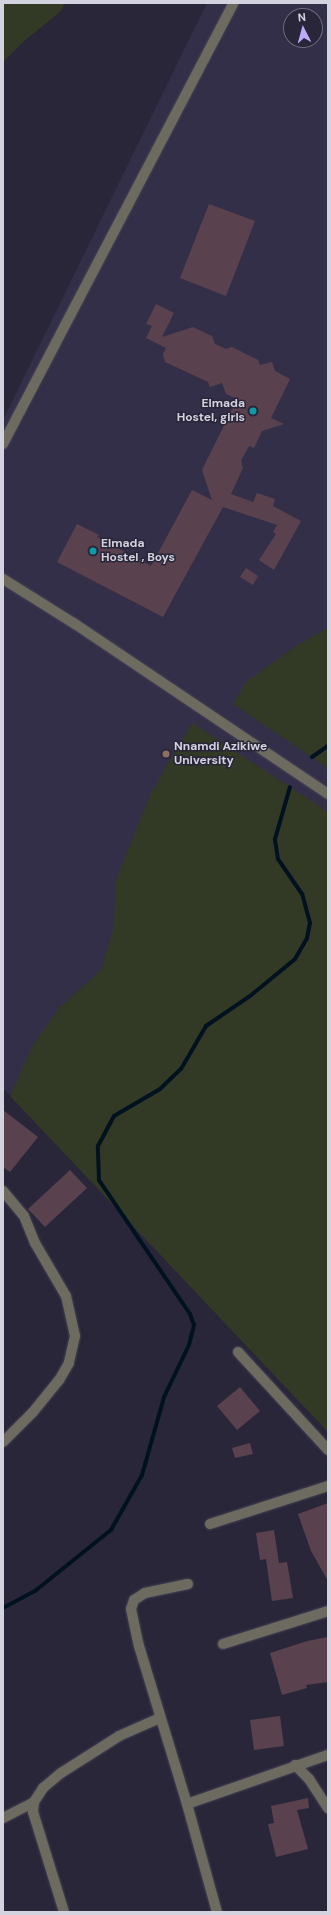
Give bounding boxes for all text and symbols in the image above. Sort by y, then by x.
north arrow [283,8,323,48]
text: N [297,10,307,24]
place label: Elmada Hostel, girls [177,397,245,425]
marker: Elmada Hostel, girls [248,406,258,416]
place label: Elmada Hostel , Boys [101,537,175,565]
marker: Elmada Hostel , Boys [88,546,98,556]
place label: Nnamdi Azikiwe University [174,740,267,768]
marker: Nnamdi Azikiwe University [161,749,171,759]

